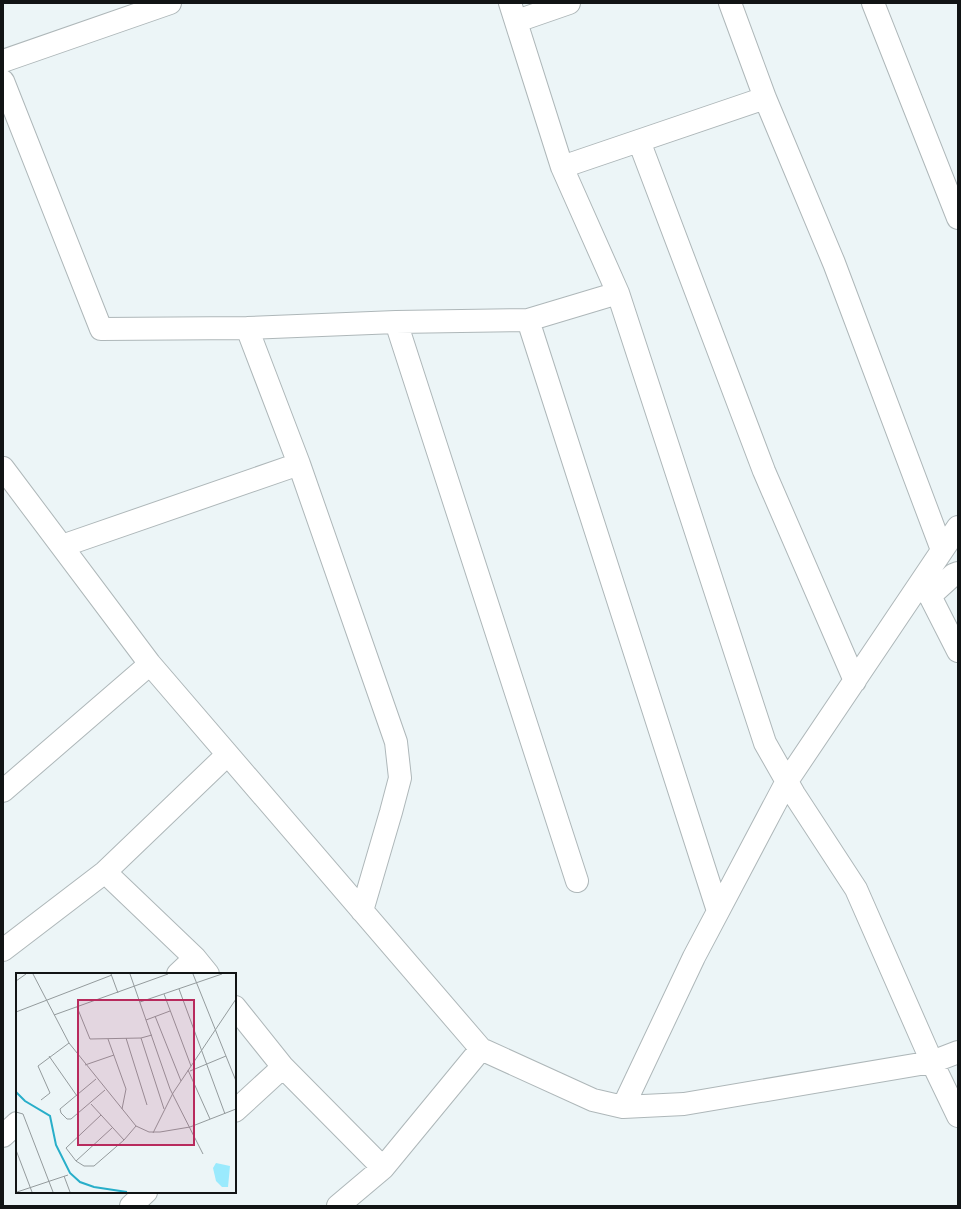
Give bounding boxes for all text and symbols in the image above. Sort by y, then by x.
inset map [16,973,236,1193]

